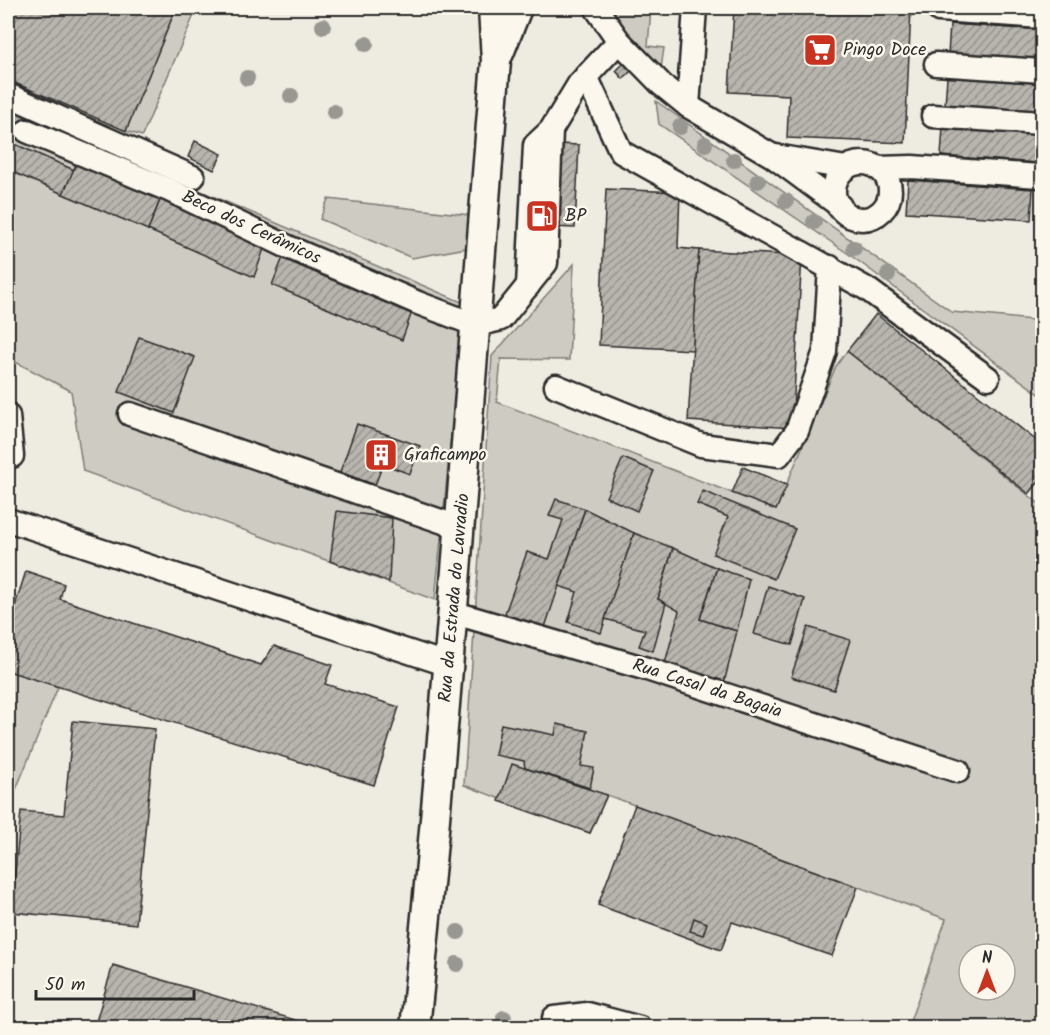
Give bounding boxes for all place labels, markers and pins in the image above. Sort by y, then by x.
supermarket icon: Pingo Doce [802,32,838,68]
place label: Pingo Doce [843,36,926,65]
fuel station icon: BP [524,198,560,234]
place label: BP [565,202,587,231]
building icon: Graficampo [363,437,399,473]
place label: Graficampo [404,441,486,470]

